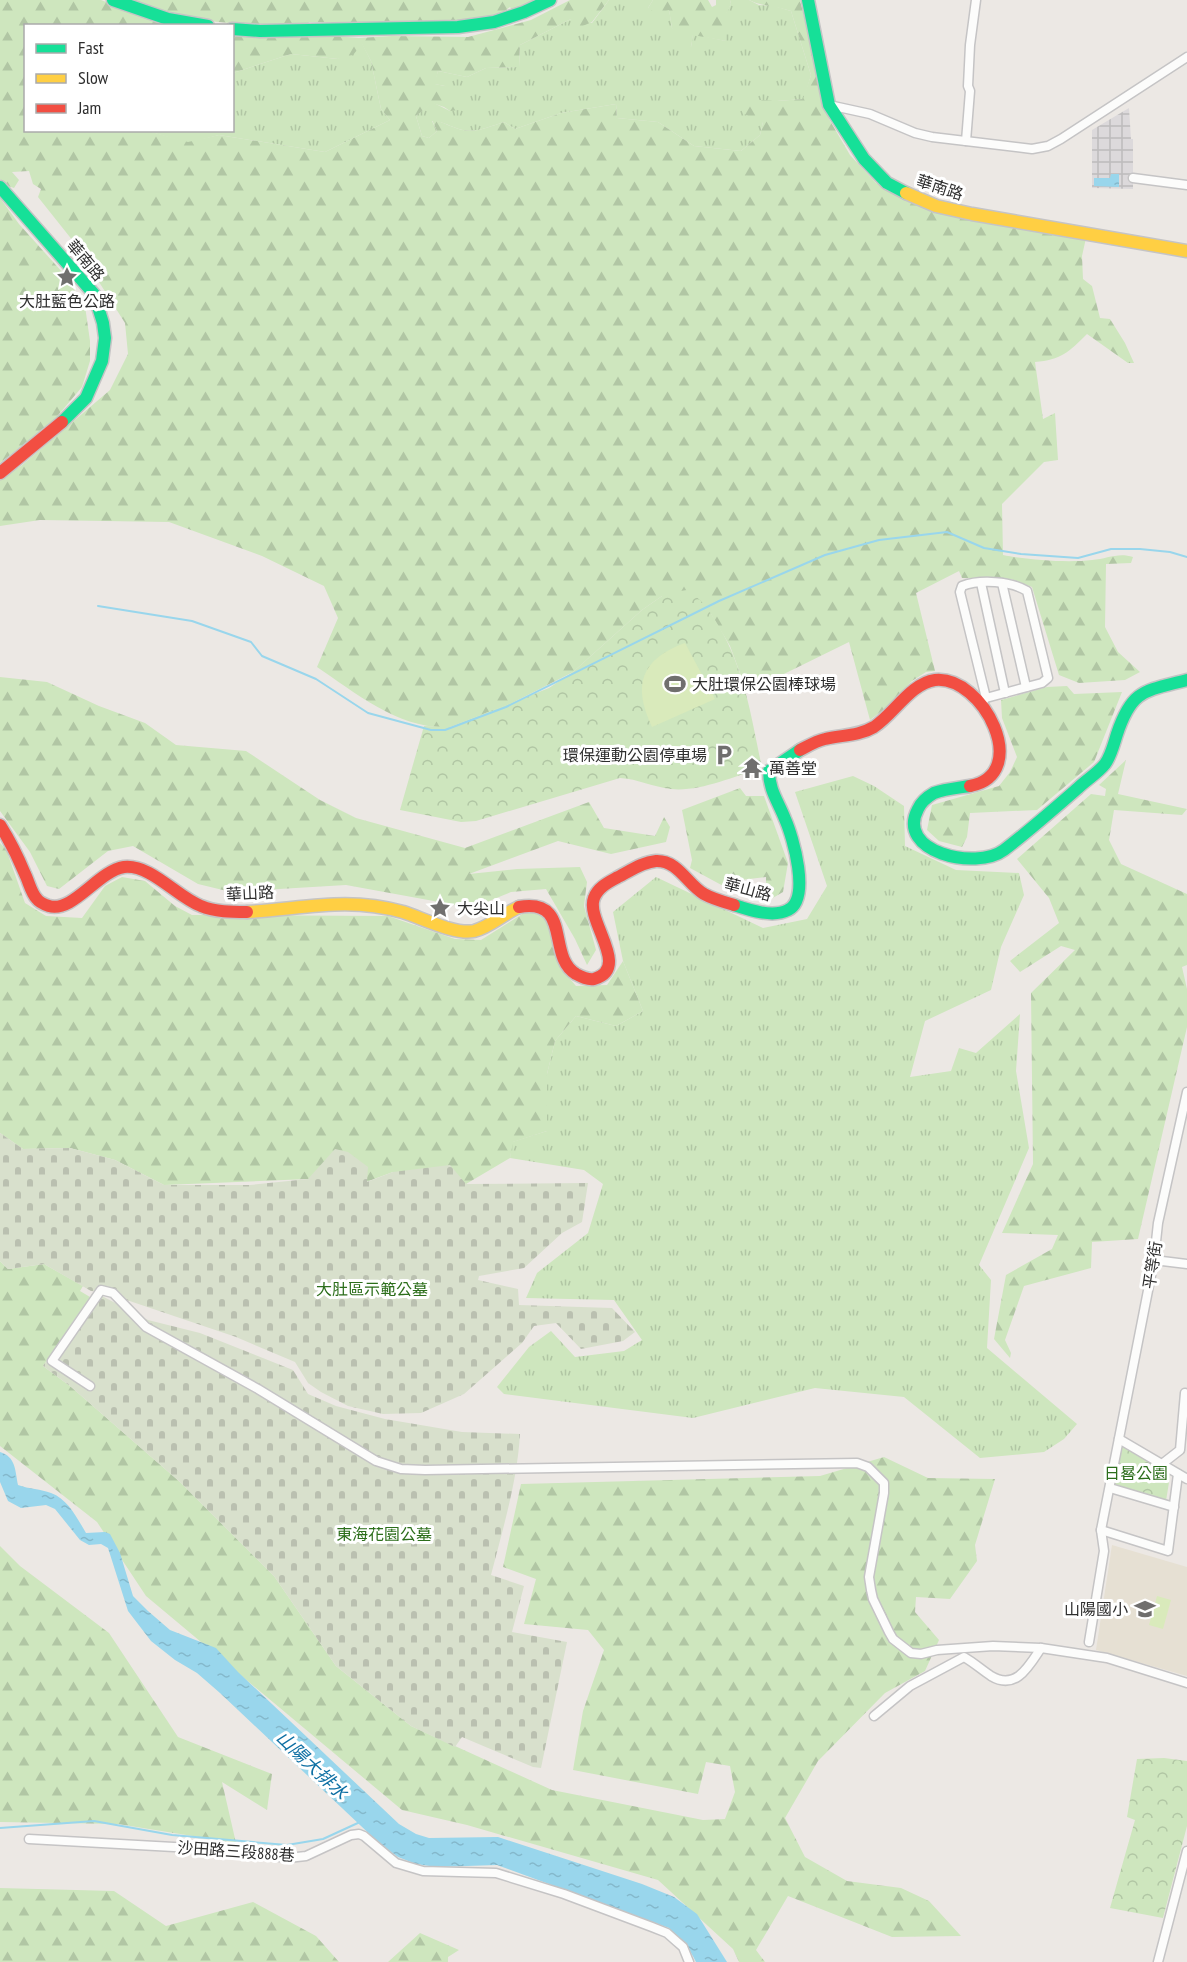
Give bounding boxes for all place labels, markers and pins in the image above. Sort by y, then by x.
place icon: 大肚藍色公路 [55,265,79,289]
place label: 大肚藍色公路 [19,291,115,311]
sports icon: 大肚環保公園棒球場 [663,672,687,696]
place label: 大肚環保公園棒球場 [692,674,836,694]
parking icon: 環保運動公園停車場 [712,743,736,767]
place label: 環保運動公園停車場 [563,745,707,765]
temple icon: 萬善堂 [740,756,764,780]
place label: 萬善堂 [769,758,817,778]
place icon: 大尖山 [428,896,452,920]
place label: 大尖山 [457,898,505,918]
school or university icon: 山陽國小 [1133,1597,1157,1621]
place label: 山陽國小 [1064,1599,1128,1619]

